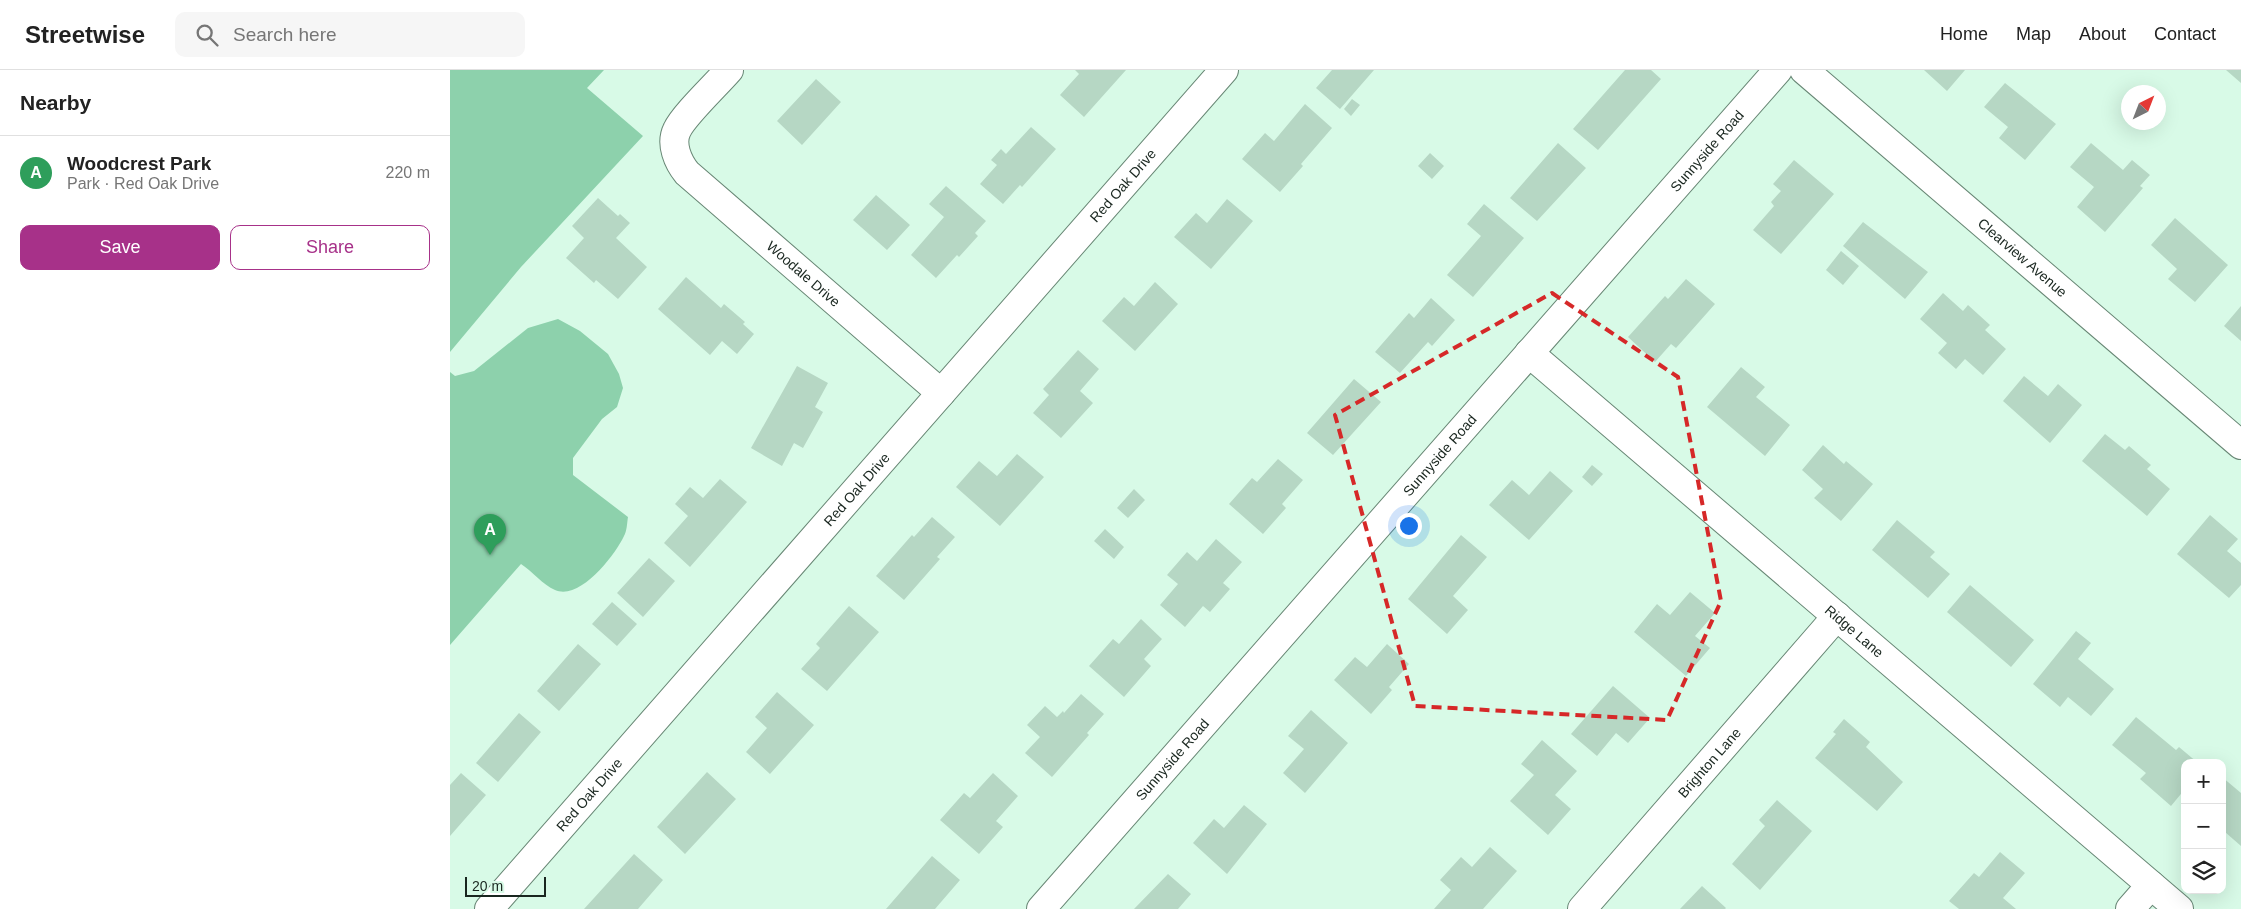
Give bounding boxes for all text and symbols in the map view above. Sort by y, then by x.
search box [175,12,525,57]
text: Streetwise [25,21,145,48]
icon: search [193,21,221,49]
text: Search here [233,24,337,45]
text: Home [1940,24,1988,44]
text: Map [2016,24,2051,44]
text: About [2079,24,2126,44]
text: Contact [2154,24,2216,44]
north arrow [2121,85,2166,130]
text: Nearby [20,91,91,114]
street label: Sunnyside Road [1667,107,1747,195]
street label: Red Oak Drive [1087,145,1159,225]
text: Woodcrest Park [67,153,211,174]
text: A [30,164,42,181]
text: 220 m [386,164,430,181]
text: Park · Red Oak Drive [67,175,219,192]
street label: Clearview Avenue [1975,215,2070,300]
button: Save [20,225,220,270]
button: Share [230,225,430,270]
street label: Woodale Drive [764,238,843,310]
street label: Sunnyside Road [1400,411,1480,499]
street label: Red Oak Drive [820,449,893,529]
your location [1396,513,1422,539]
pin: A [474,514,506,555]
street label: Ridge Lane [1822,602,1887,661]
street label: Sunnyside Road [1132,716,1212,803]
street label: Brighton Lane [1675,724,1744,801]
street label: Red Oak Drive [553,755,626,835]
map controls [2181,759,2226,894]
button: + [2181,759,2226,804]
button: − [2181,804,2226,849]
button: layers [2181,849,2226,894]
scale bar [465,874,546,897]
text: 20 m [472,878,503,894]

